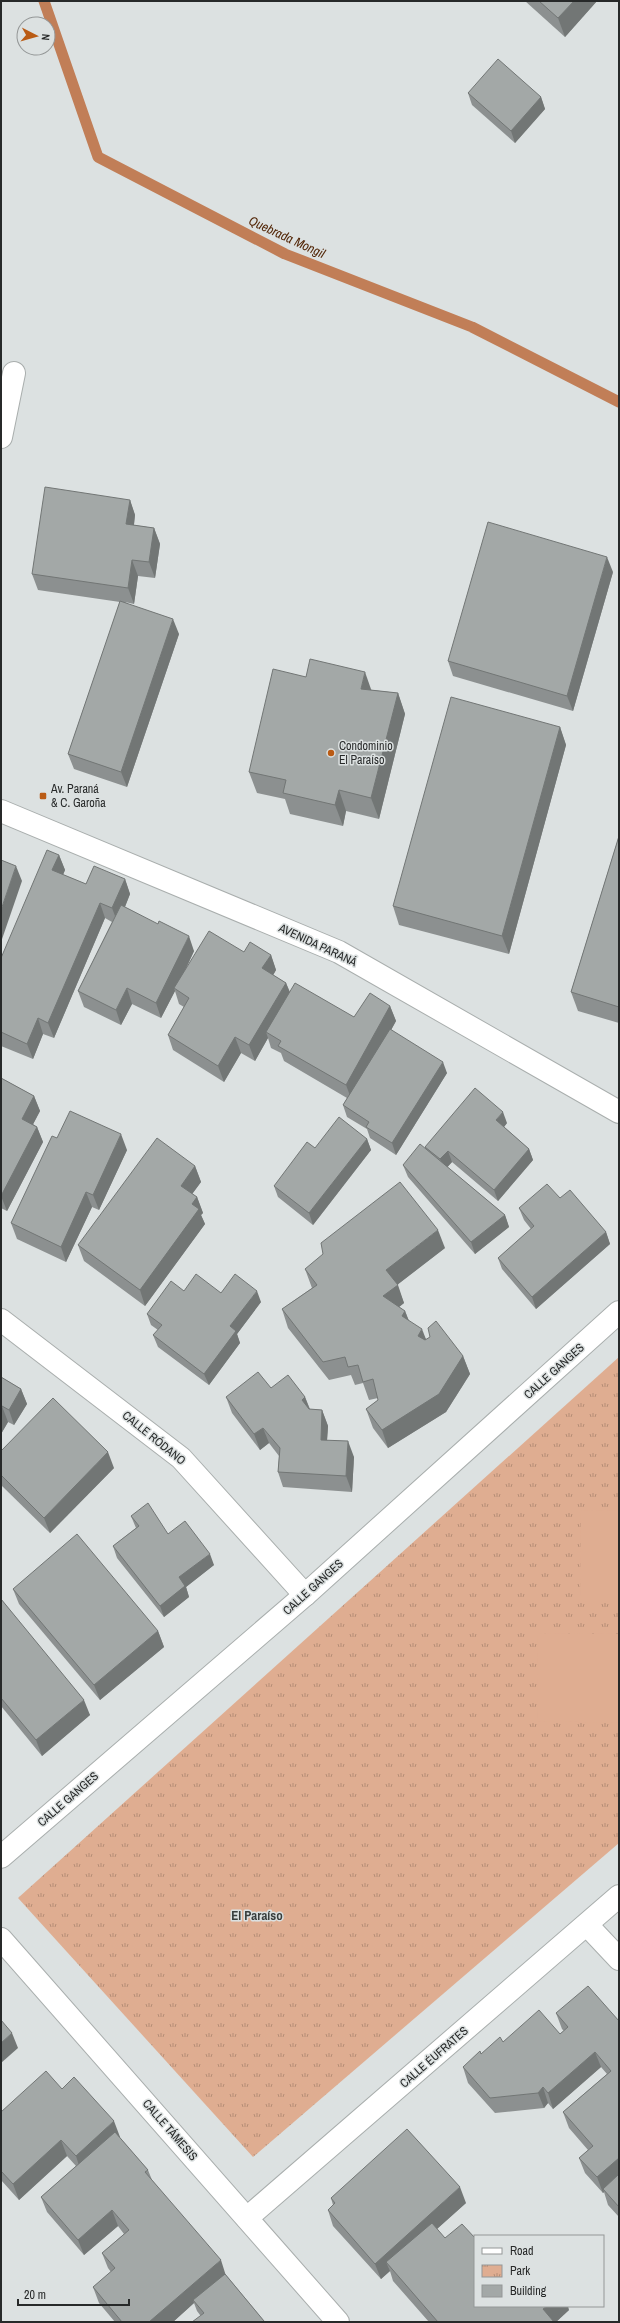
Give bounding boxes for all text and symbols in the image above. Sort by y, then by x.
north arrow [16,16,56,56]
text: N [39,33,53,41]
water label: Quebrada Mongil [246,212,328,262]
place label: Condominio El Paraíso [339,738,393,768]
marker: Condominio El Paraíso [326,748,336,758]
place label: Av. Paraná & C. Garoña [50,781,106,811]
marker: Av. Paraná & C. Garoña [38,791,48,801]
street label: AVENIDA PARANÁ [275,919,360,970]
street label: CALLE GANGES [520,1339,588,1402]
street label: CALLE RÓDANO [119,1408,189,1469]
street label: CALLE GANGES [279,1555,347,1618]
street label: CALLE GANGES [34,1768,102,1830]
district label: El Paraíso [231,1907,283,1924]
street label: CALLE ÉUFRATES [396,2023,472,2091]
street label: CALLE TÁMESIS [139,2096,201,2164]
legend [474,2235,604,2307]
text: Road [510,2243,534,2259]
text: Park [510,2263,530,2279]
scale bar [18,2281,129,2307]
text: Building [510,2283,547,2299]
text: 20 m [24,2287,46,2303]

